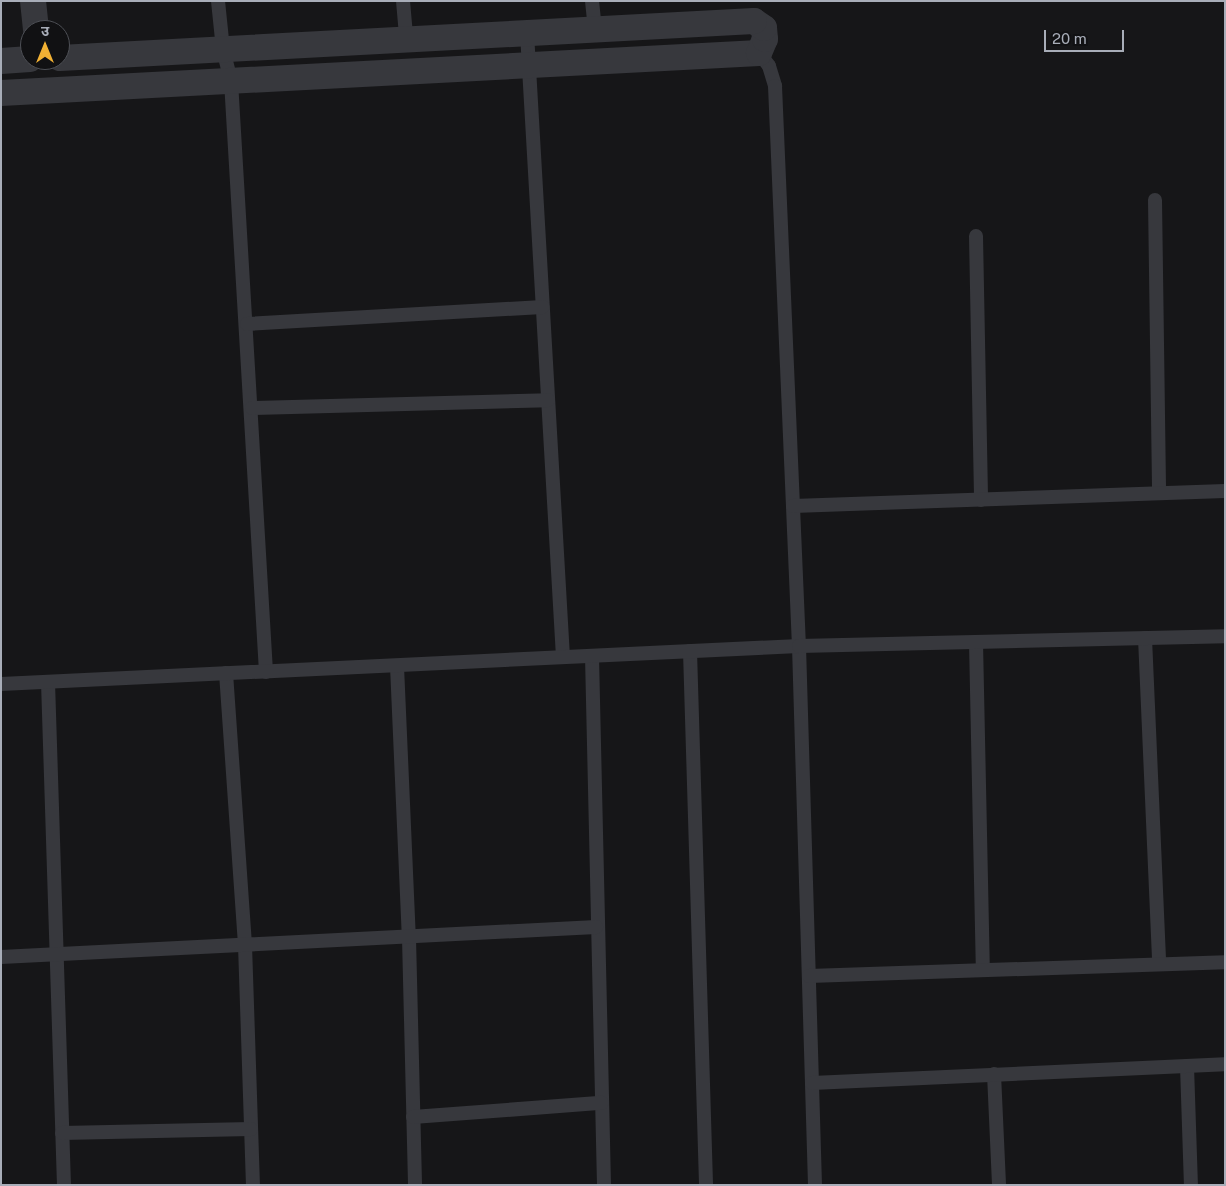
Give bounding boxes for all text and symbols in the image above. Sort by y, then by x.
north arrow [20,20,70,70]
scale bar [1046,20,1126,52]
text: उ [41,23,49,39]
text: 20 m [1052,30,1087,47]

